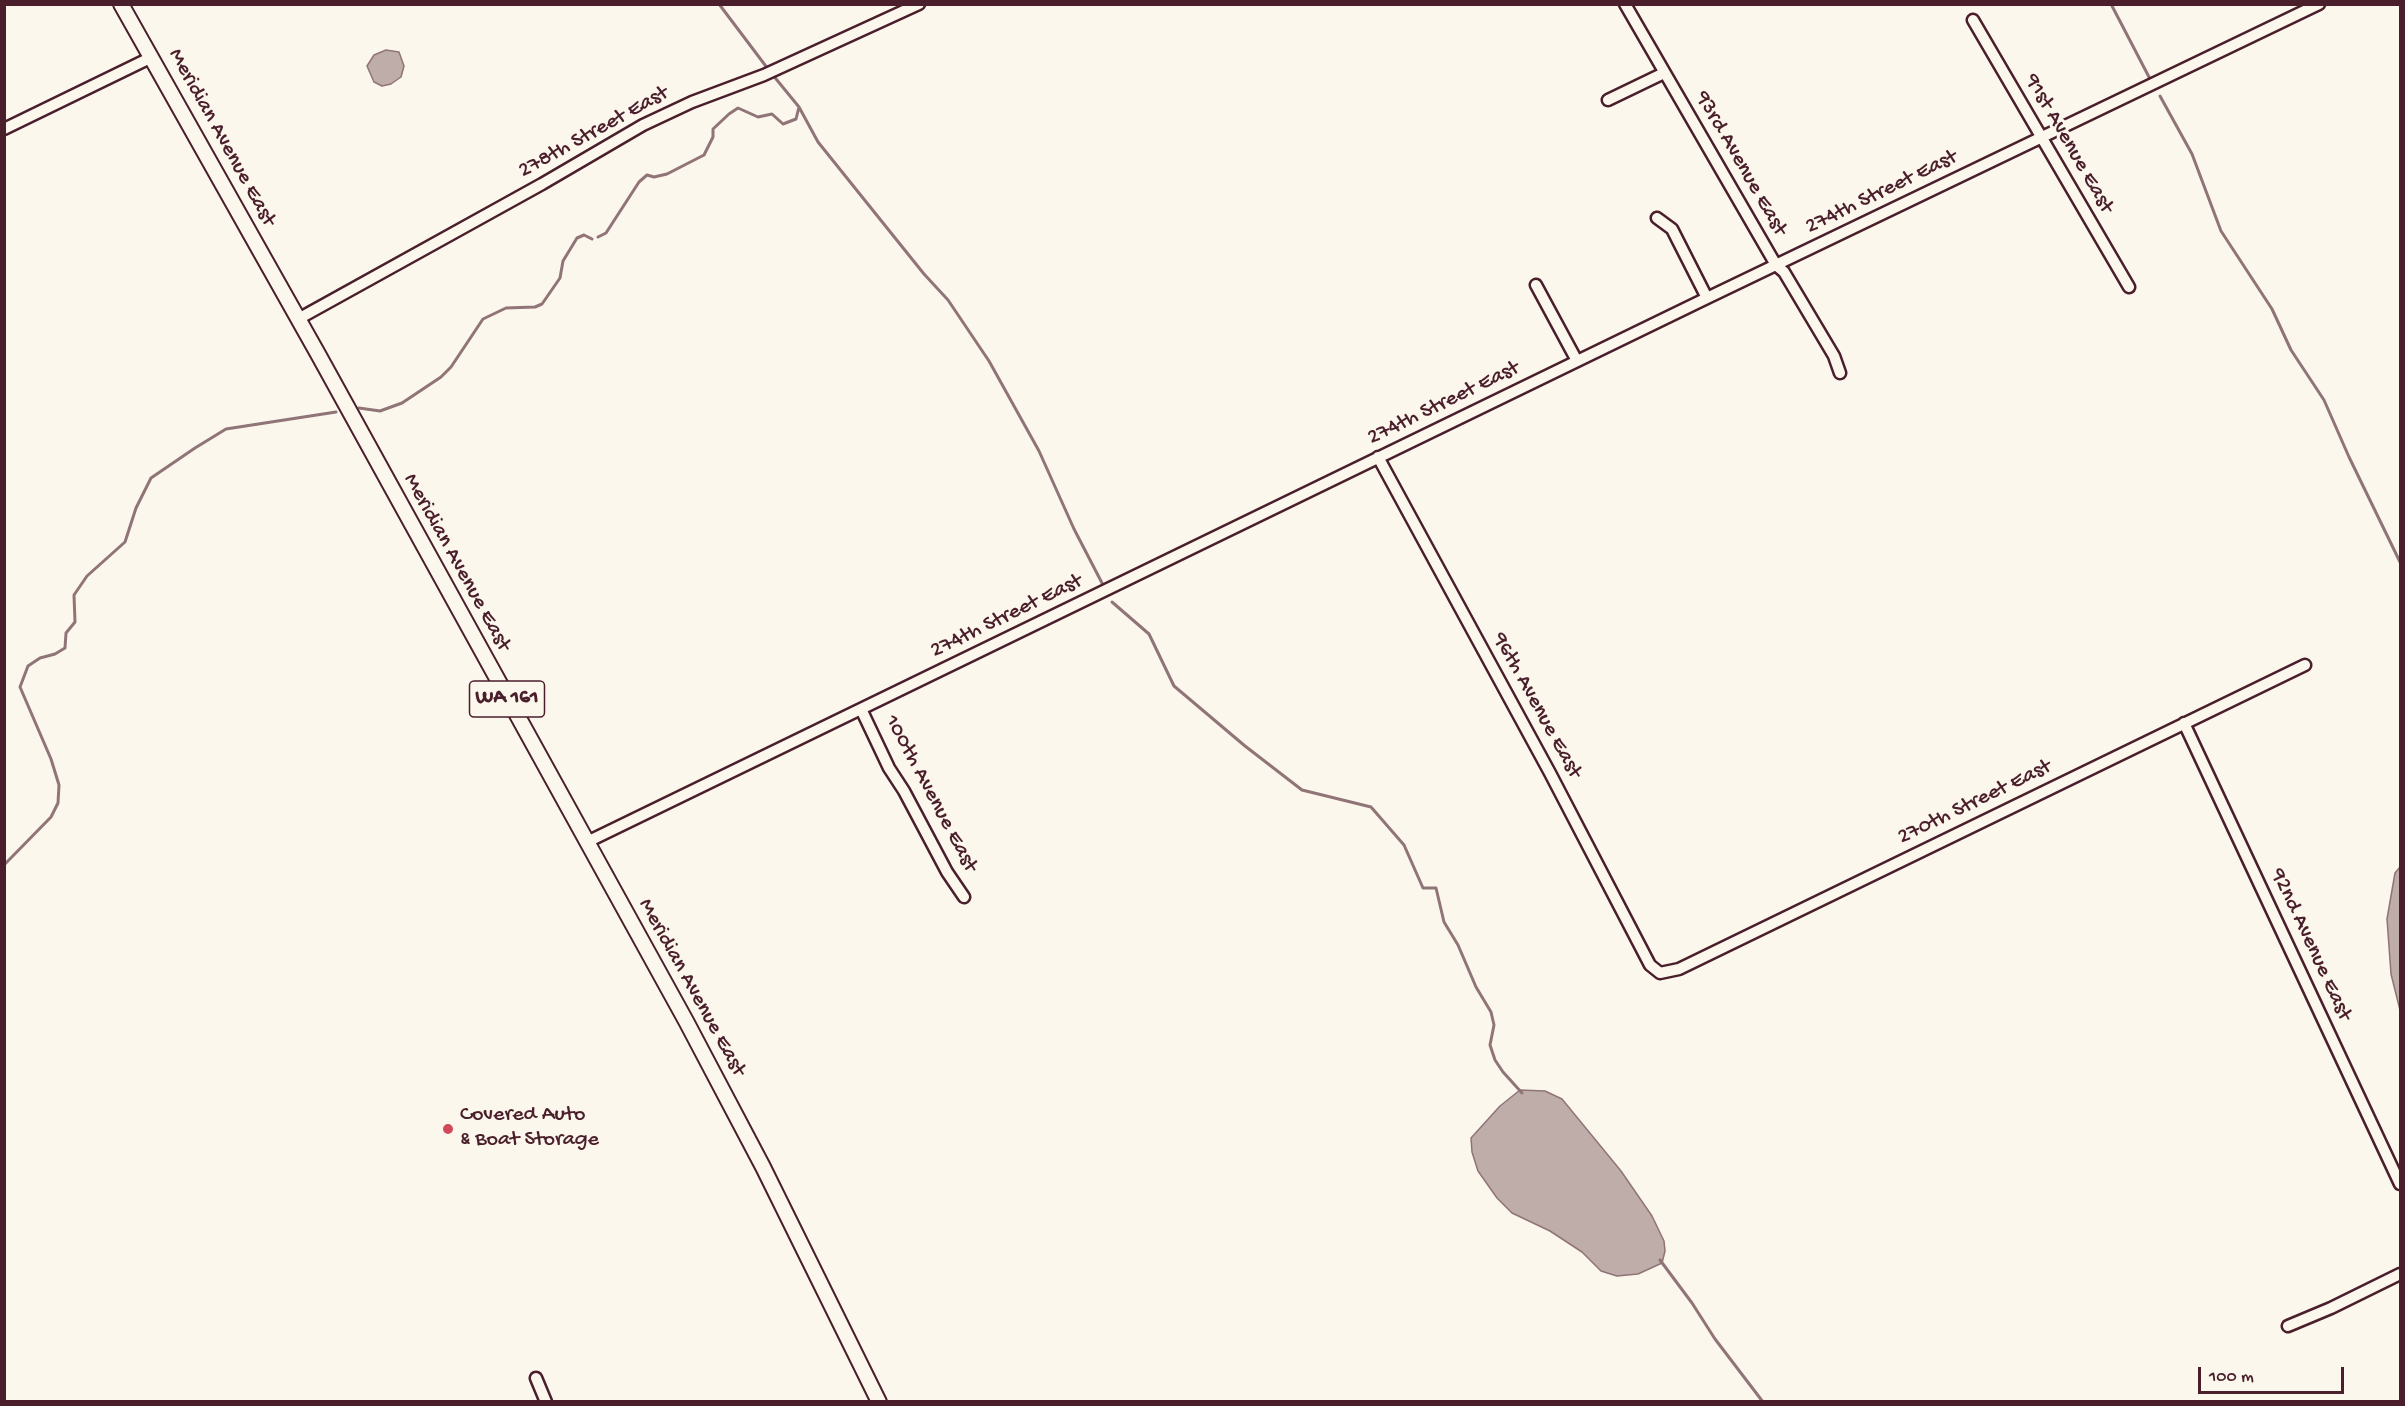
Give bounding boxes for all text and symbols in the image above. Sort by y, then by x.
street label: Meridian Avenue East [161,45,281,231]
street label: 91st Avenue East [2017,70,2119,218]
street label: 278th Street East [515,81,673,185]
street label: 93rd Avenue East [1688,87,1792,241]
street label: 274th Street East [1802,145,1962,241]
street label: 274th Street East [1364,356,1524,452]
street label: Meridian Avenue East [396,470,516,656]
street label: 274th Street East [927,569,1087,665]
street label: 96th Avenue East [1485,629,1587,783]
road number: WA 161 [470,681,544,717]
street label: 100th Avenue East [877,711,983,877]
street label: 270th Street East [1894,754,2056,852]
street label: 92nd Avenue East [2263,865,2357,1025]
street label: Meridian Avenue East [631,895,751,1081]
place label: Covered Auto & Boat Storage [460,1103,599,1154]
marker: Covered Auto & Boat Storage [441,1122,455,1136]
scale bar [2201,1355,2346,1393]
text: 100 m [2209,1367,2254,1388]

